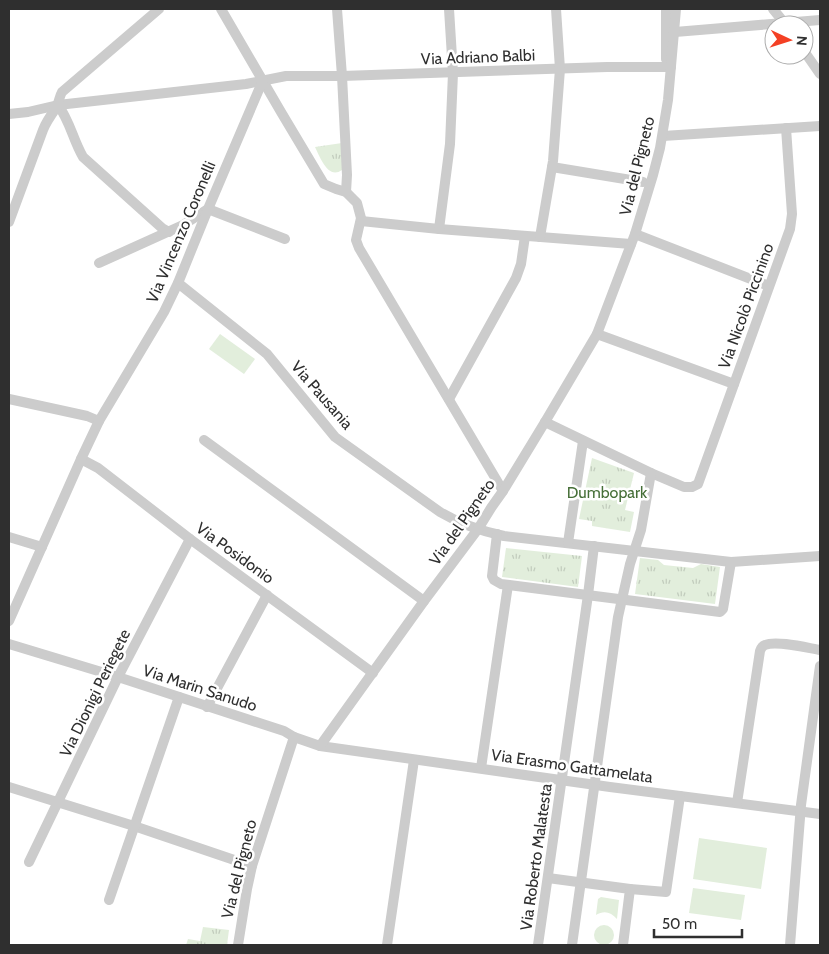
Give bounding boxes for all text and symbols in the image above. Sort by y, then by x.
north arrow [764,15,814,65]
text: N [793,35,811,46]
street label: Via Adriano Balbi [420,46,536,68]
street label: Via del Pigneto [616,114,659,217]
street label: Via Vincenzo Coronelli [143,158,219,306]
street label: Via Nicolò Piccinino [714,241,778,371]
street label: Via Pausania [287,357,357,433]
street label: Via del Pigneto [425,475,499,569]
park label: Dumbopark [567,483,648,502]
street label: Via Posidonio [192,518,278,588]
street label: Via Dionigi Periegete [56,626,134,760]
street label: Via Marin Sanudo [141,661,260,715]
street label: Via Erasmo Gattamelata [490,745,654,787]
street label: Via Roberto Malatesta [516,782,556,932]
street label: Via del Pigneto [218,817,261,920]
scale bar [654,906,742,938]
text: 50 m [662,915,697,933]

